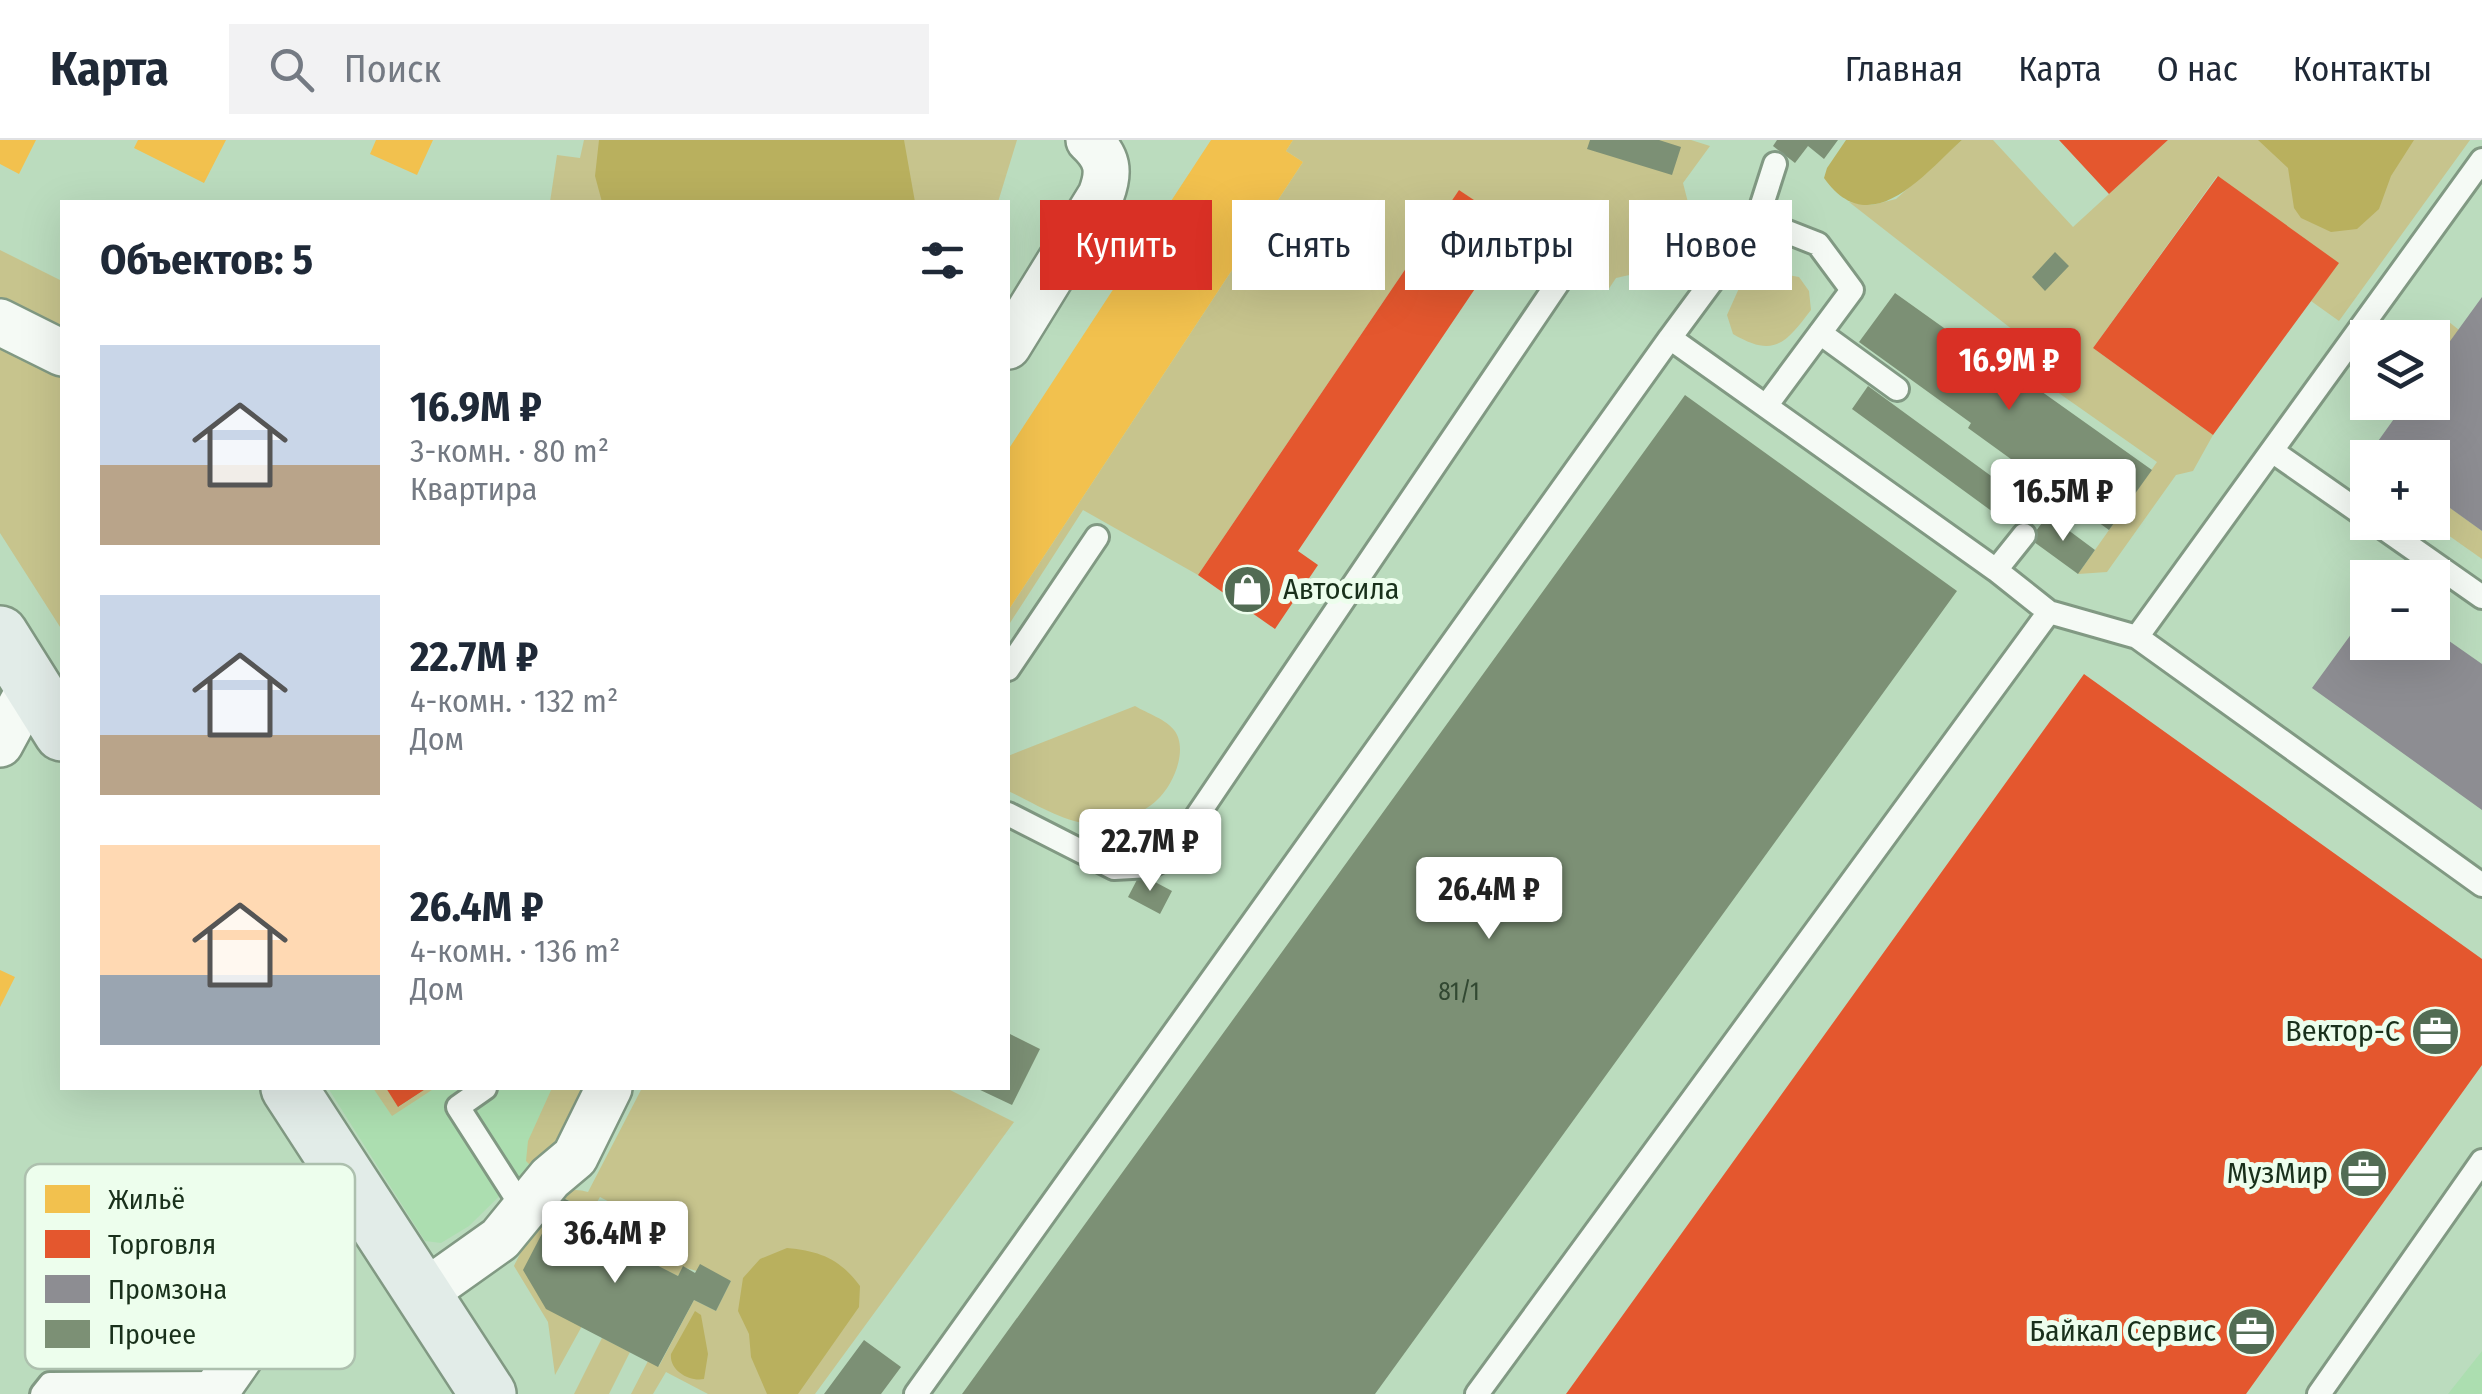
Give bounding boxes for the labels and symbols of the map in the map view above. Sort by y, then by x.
pin: 16.9M ₽ [1917,328,2101,413]
pin: 16.5M ₽ [1971,459,2155,544]
shop icon: Автосила [1222,563,1274,615]
place label: Автосила [1283,571,1400,607]
pin: 22.7M ₽ [1058,809,1242,894]
pin: 26.4M ₽ [1397,857,1581,942]
house number: 81/1 [1438,977,1480,1007]
office icon: Вектор-С [2409,1005,2461,1057]
place label: Вектор-С [2285,1013,2400,1049]
office icon: МузМир [2337,1147,2389,1199]
place label: МузМир [2227,1155,2328,1191]
legend [25,1164,355,1369]
text: Жильё [108,1183,185,1216]
pin: 36.4M ₽ [523,1201,707,1286]
text: Торговля [108,1228,216,1261]
text: Промзона [108,1273,227,1306]
office icon: Байкал Сервис [2225,1305,2277,1357]
place label: Байкал Сервис [2029,1313,2216,1349]
text: Прочее [108,1318,196,1351]

